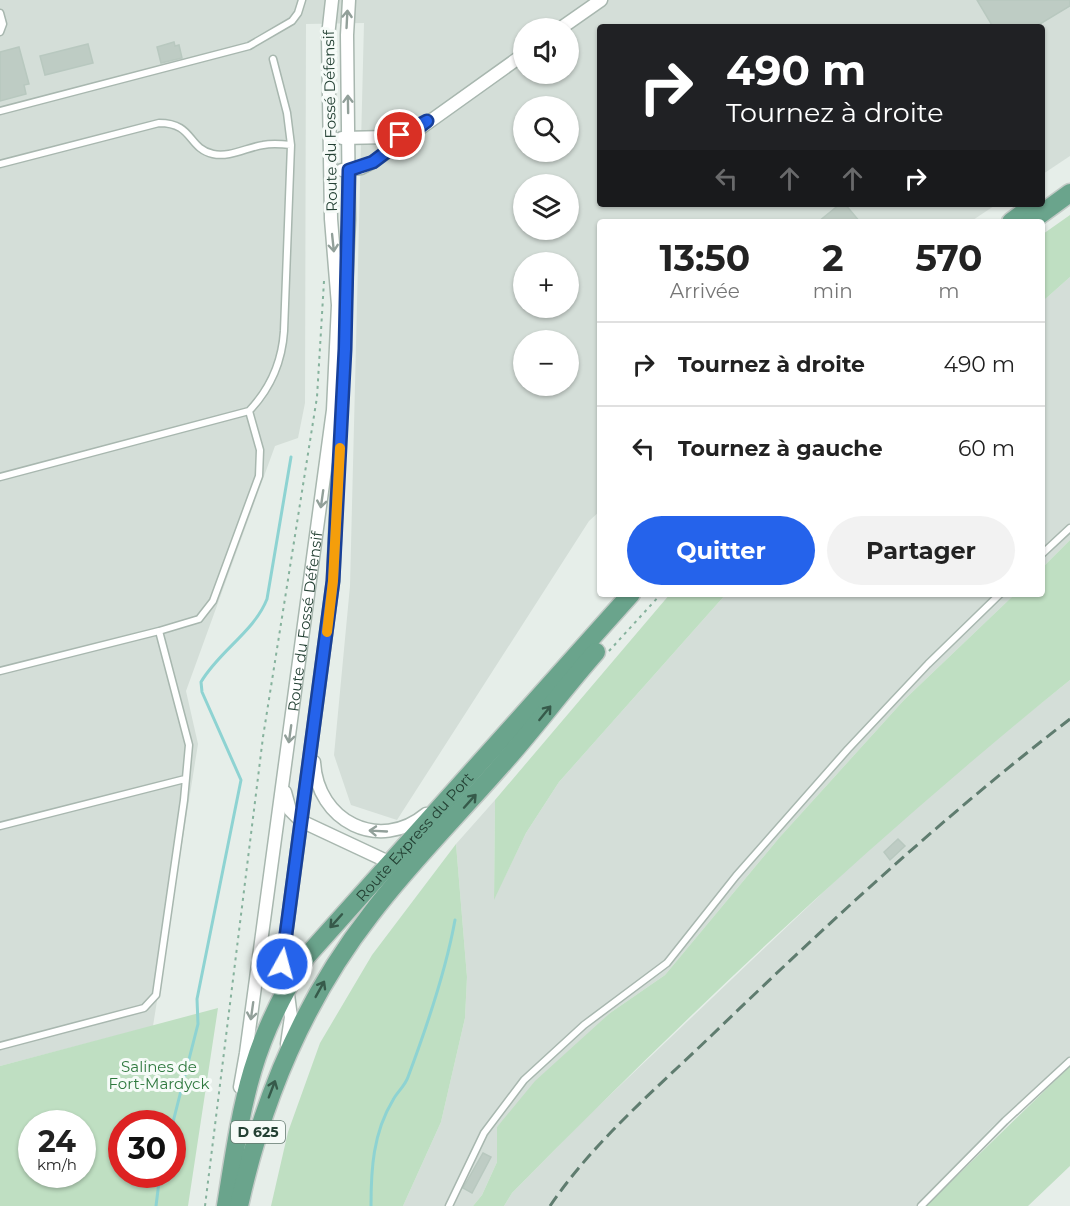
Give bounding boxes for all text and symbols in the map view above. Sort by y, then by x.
one-way arrow [342,10,353,30]
map controls [513,18,579,396]
button: sound [513,18,579,84]
street label: Route du Fossé Défensif [319,29,341,212]
text: 490 m [726,44,866,96]
icon: right [627,48,705,126]
one-way arrow [342,94,353,114]
button: search [513,96,579,162]
text: Tournez à droite [726,96,944,129]
pin [374,109,425,160]
icon: arrive [383,118,416,151]
icon: left [710,162,743,195]
icon: ahead [773,162,806,195]
icon: ahead [836,162,869,195]
icon: right [899,162,932,195]
button: layers [513,174,579,240]
one-way arrow [328,232,339,252]
text: 13:50 [660,236,750,280]
text: 2 [822,236,843,280]
text: 570 [915,236,982,280]
button: + [513,252,579,318]
text: Arrivée [670,279,740,303]
text: min [813,279,853,303]
text: m [938,279,960,303]
button: − [513,330,579,396]
icon: right [627,348,660,381]
text: Tournez à droite [678,351,865,378]
text: 490 m [944,351,1015,378]
icon: left [627,432,660,465]
text: Tournez à gauche [678,435,883,462]
text: 60 m [958,435,1015,462]
one-way arrow [316,489,327,509]
button: Quitter [627,516,815,585]
button: Partager [827,516,1015,585]
street label: Route du Fossé Défensif [283,529,326,713]
one-way arrow [538,705,551,721]
one-way arrow [285,724,296,744]
street label: Route Express du Port [351,768,477,905]
one-way arrow [463,793,477,808]
one-way arrow [369,825,389,836]
one-way arrow [329,913,343,928]
position arrow [250,932,314,996]
one-way arrow [315,981,326,999]
one-way arrow [247,1000,258,1020]
park label: Salines de Fort-Mardyck [109,1057,209,1093]
one-way arrow [267,1080,278,1099]
speed limit sign: 30 [108,1110,186,1188]
road number: D 625 [231,1121,285,1143]
text: 24 [38,1123,76,1160]
text: km/h [37,1155,77,1174]

